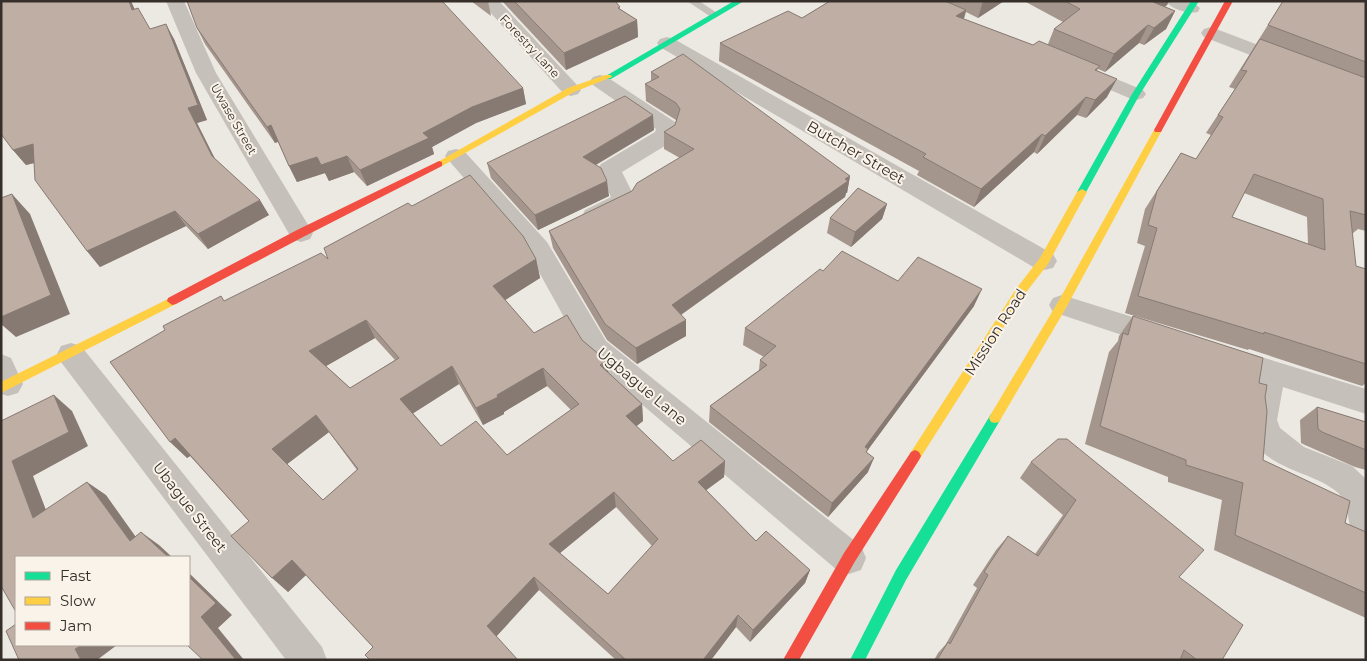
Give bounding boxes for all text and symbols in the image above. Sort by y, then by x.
street label: Forestry Lane [497,11,563,81]
street label: Uwase Street [208,81,260,157]
street label: Butcher Street [804,116,908,188]
street label: Mission Road [960,285,1030,379]
street label: Ugbague Lane [593,343,691,429]
street label: Ubague Street [149,458,231,556]
legend [15,556,190,646]
text: Fast [60,566,91,585]
text: Slow [60,591,96,610]
text: Jam [59,616,92,635]

